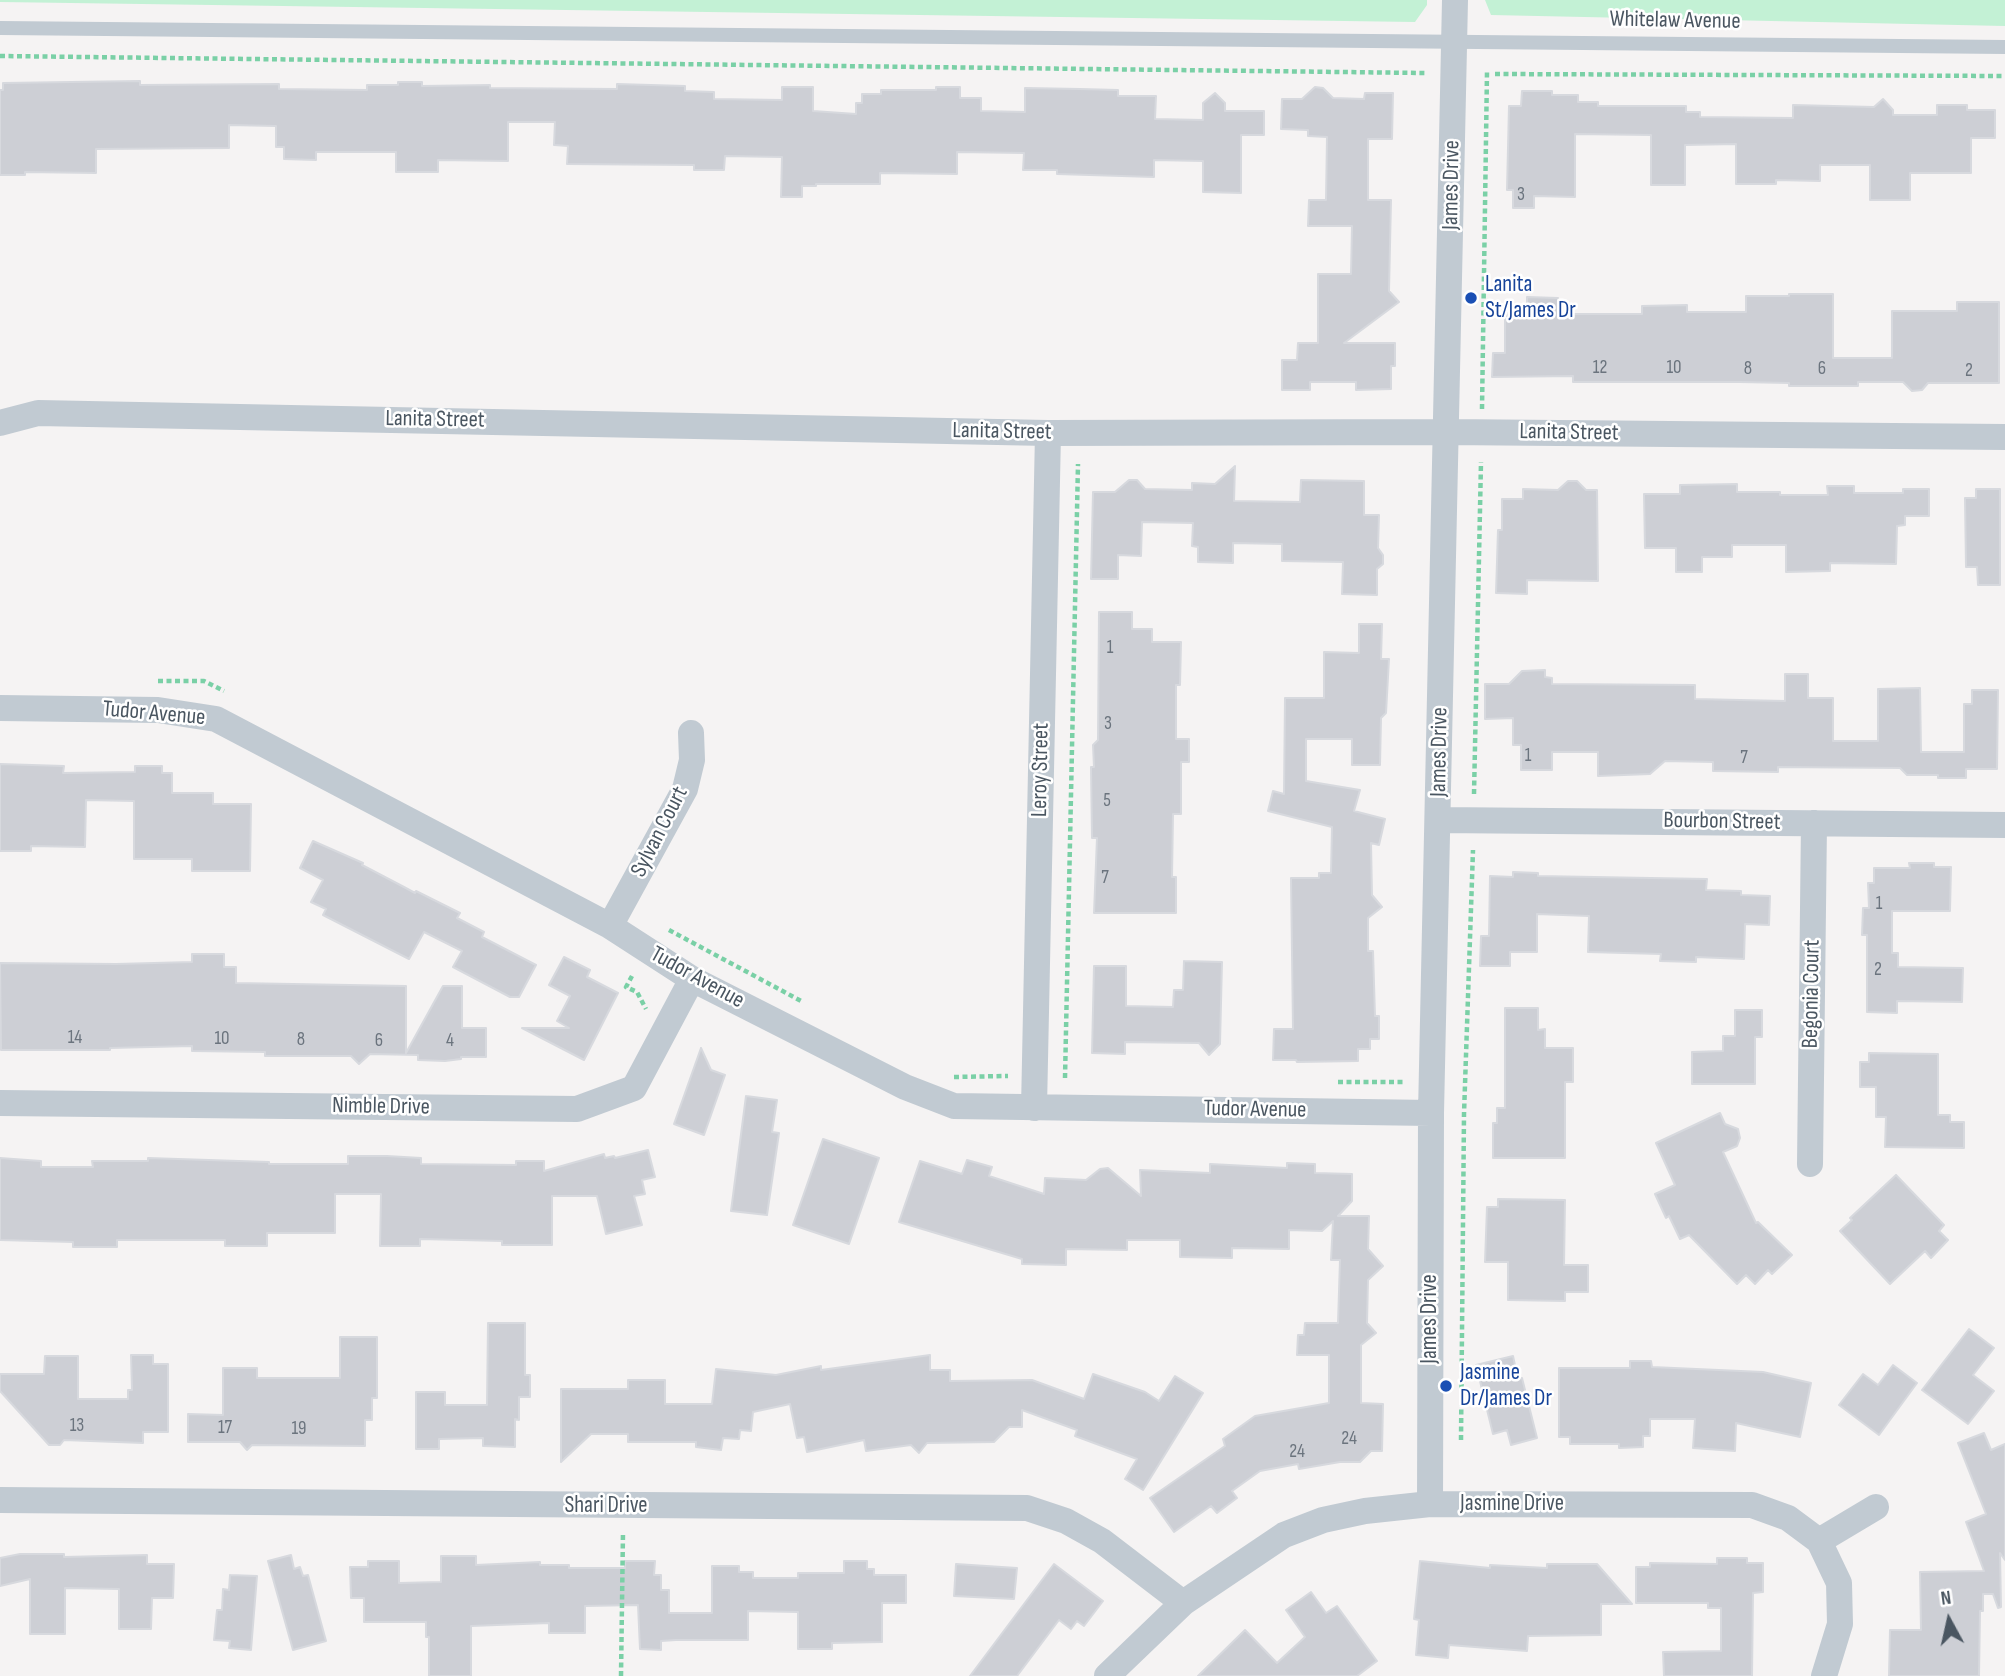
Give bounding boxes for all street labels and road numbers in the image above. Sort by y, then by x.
street label: Whitelaw Avenue [1609,6,1741,36]
street label: James Drive [1437,140,1467,230]
street label: Lanita Street [385,405,485,435]
street label: Lanita Street [952,417,1052,447]
street label: Lanita Street [1519,418,1619,448]
street label: Tudor Avenue [102,696,206,732]
street label: James Drive [1425,707,1455,797]
street label: Leroy Street [1026,723,1056,817]
street label: Sylvan Court [625,782,695,882]
street label: Bourbon Street [1663,807,1781,837]
street label: Begonia Court [1797,939,1827,1049]
street label: Tudor Avenue [645,941,749,1015]
street label: Nimble Drive [332,1092,430,1122]
street label: Tudor Avenue [1203,1095,1307,1125]
street label: James Drive [1416,1274,1444,1364]
street label: Jasmine Drive [1460,1490,1564,1518]
street label: Shari Drive [564,1492,648,1520]

